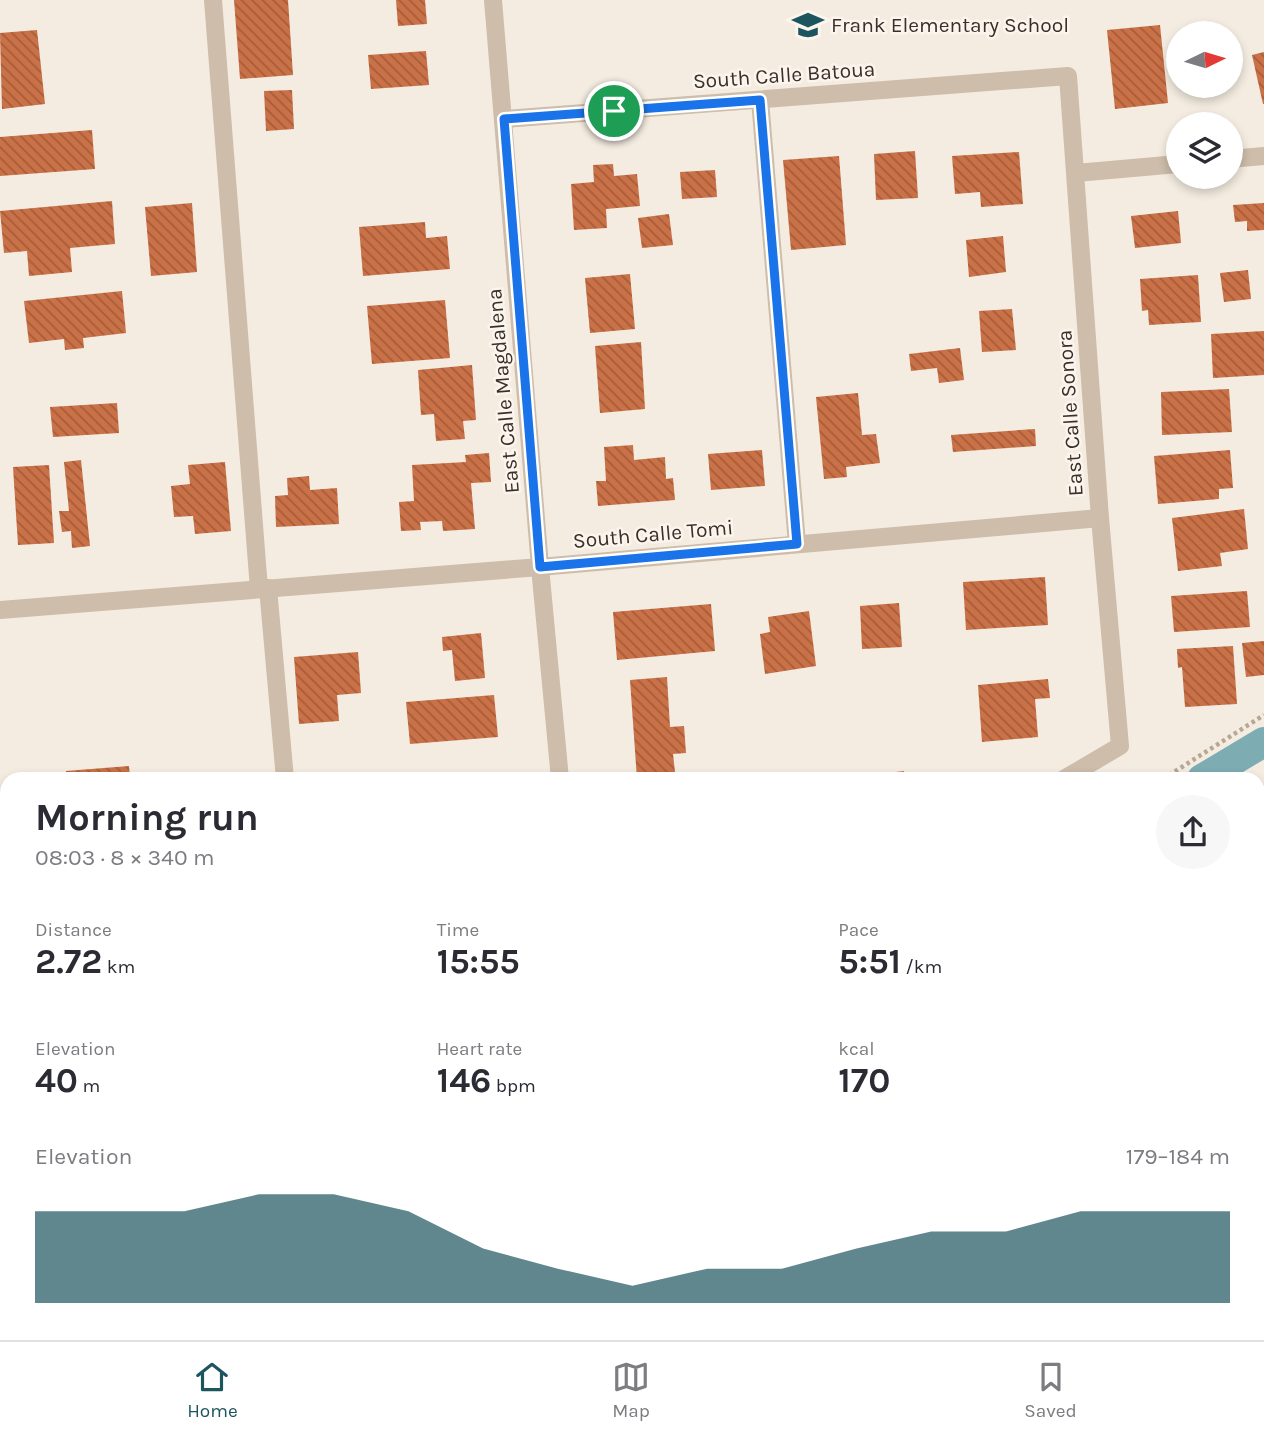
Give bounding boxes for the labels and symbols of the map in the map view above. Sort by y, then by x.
school or university icon: Frank Elementary School [791,8,825,42]
place label: Frank Elementary School [831,13,1069,37]
north arrow [1166,21,1242,98]
street label: South Calle Batoua [692,57,876,93]
pin [584,81,644,141]
street label: East Calle Magdalena [482,288,524,494]
street label: East Calle Sonora [1052,329,1088,497]
street label: South Calle Tomi [572,515,734,553]

